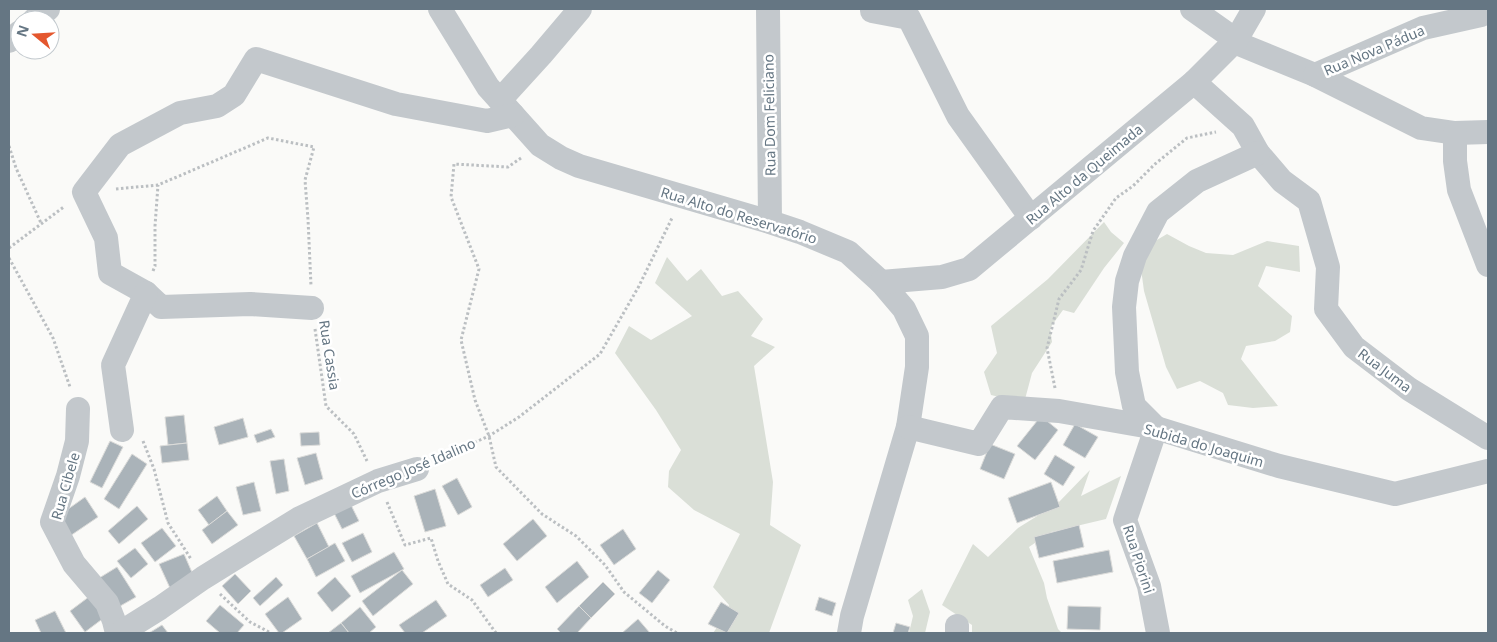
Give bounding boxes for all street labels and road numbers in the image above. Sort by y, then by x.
street label: Rua Nova Pádua [1321,20,1427,80]
street label: Rua Dom Feliciano [758,54,780,176]
street label: Rua Alto da Queimada [1022,119,1146,229]
street label: Rua Alto do Reservatório [658,182,820,248]
street label: Rua Cassia [315,319,345,391]
street label: Rua Juma [1354,344,1416,396]
street label: Subida do Joaquim [1142,419,1266,471]
street label: Córrego José Idalino [348,433,478,503]
street label: Rua Cibele [46,450,84,522]
street label: Rua Piorini [1119,522,1159,596]

